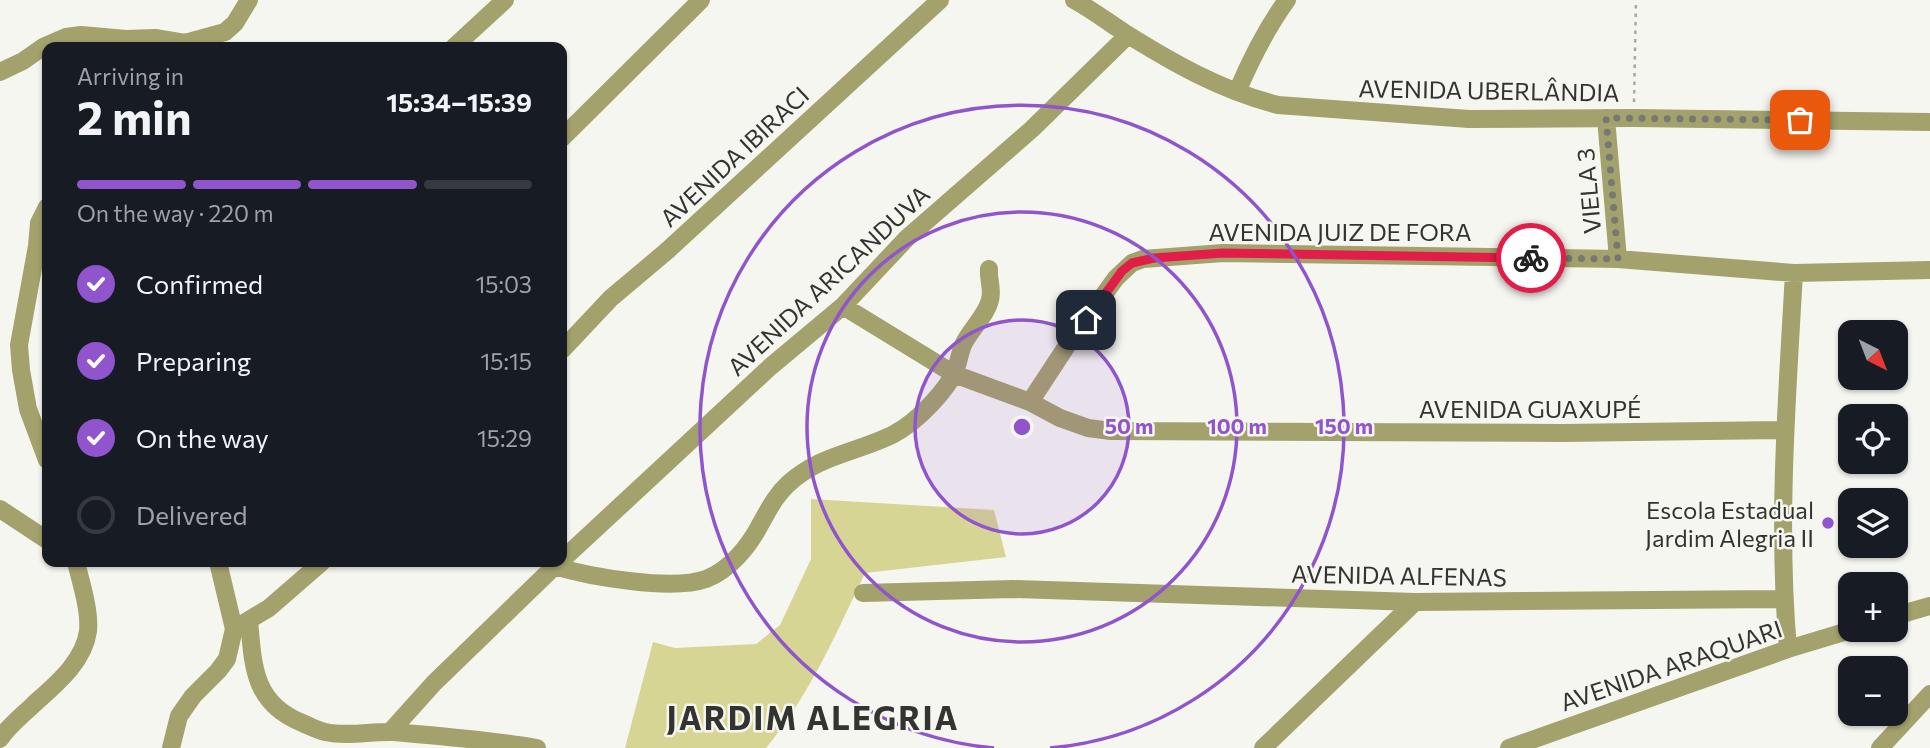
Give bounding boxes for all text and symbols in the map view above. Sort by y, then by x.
text: Arriving in [77,62,184,90]
street label: AVENIDA UBERLÂNDIA [1358,73,1620,107]
street label: AVENIDA IBIRACI [654,80,814,232]
text: 15:34–15:39 [386,86,532,117]
text: 2 min [77,88,192,144]
pin [1770,90,1830,150]
icon: bag [1781,101,1819,139]
street label: VIELA 3 [1570,147,1606,235]
street label: AVENIDA ARICANDUVA [721,179,935,381]
text: On the way · 220 m [77,199,274,227]
street label: AVENIDA JUIZ DE FORA [1209,217,1471,246]
courier [1496,223,1566,293]
icon: bike [1512,239,1550,277]
icon: check [77,265,115,303]
text: Confirmed [136,268,263,299]
text: 15:03 [475,270,532,298]
pin [1056,290,1116,350]
icon: home [1067,301,1105,339]
north arrow [1838,320,1908,390]
map controls [1838,320,1908,726]
icon: check [77,342,115,380]
text: Preparing [136,345,251,376]
text: 15:15 [480,347,532,375]
street label: AVENIDA GUAXUPÉ [1419,394,1641,423]
button: locate [1838,404,1908,474]
text: 50 m [1105,413,1153,438]
text: 100 m [1207,413,1267,438]
text: 150 m [1315,413,1373,438]
centre of rings [1010,415,1034,439]
icon: check [77,419,115,457]
text: On the way [136,422,269,453]
text: 15:29 [477,424,532,452]
button: layers [1838,488,1908,558]
place label: Escola Estadual Jardim Alegria II [1645,495,1814,552]
text: Delivered [136,499,247,530]
marker: Escola Estadual Jardim Alegria II [1820,515,1836,531]
street label: AVENIDA ALFENAS [1291,559,1507,591]
button: + [1838,572,1908,642]
street label: AVENIDA ARAQUARI [1556,613,1786,717]
button: − [1838,656,1908,726]
district label: JARDIM ALEGRIA [667,697,960,737]

